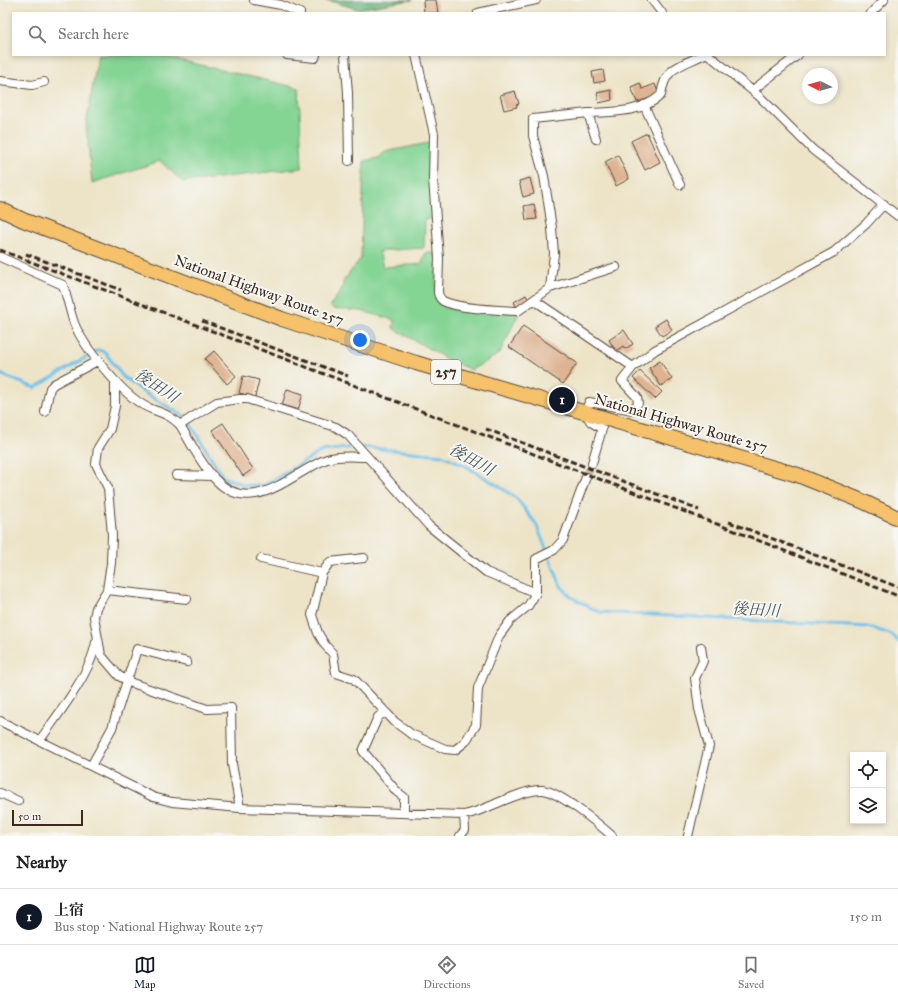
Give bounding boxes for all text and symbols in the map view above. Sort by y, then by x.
search box [12,12,886,56]
icon: search [26,23,48,45]
text: Search here [58,25,129,43]
north arrow [802,68,838,104]
street label: National Highway Route 257 [172,251,346,329]
your location [350,330,370,350]
road number: 257 [431,360,461,384]
water label: 後田川 [131,364,184,408]
pin: 1 [549,385,575,415]
street label: National Highway Route 257 [592,390,770,456]
water label: 後田川 [446,439,499,480]
water label: 後田川 [732,599,782,620]
map controls [850,752,886,824]
button: locate [850,752,886,788]
button: layers [850,788,886,824]
scale bar [12,808,83,827]
text: 50 m [18,810,41,823]
text: Nearby [16,852,67,873]
text: 上宿 [54,901,84,919]
text: 1 [26,909,32,925]
text: 150 m [850,909,882,925]
text: Bus stop · National Highway Route 257 [54,919,263,935]
tab: Map [134,954,156,991]
tab: Directions [423,954,471,991]
tab: Saved [738,954,764,991]

